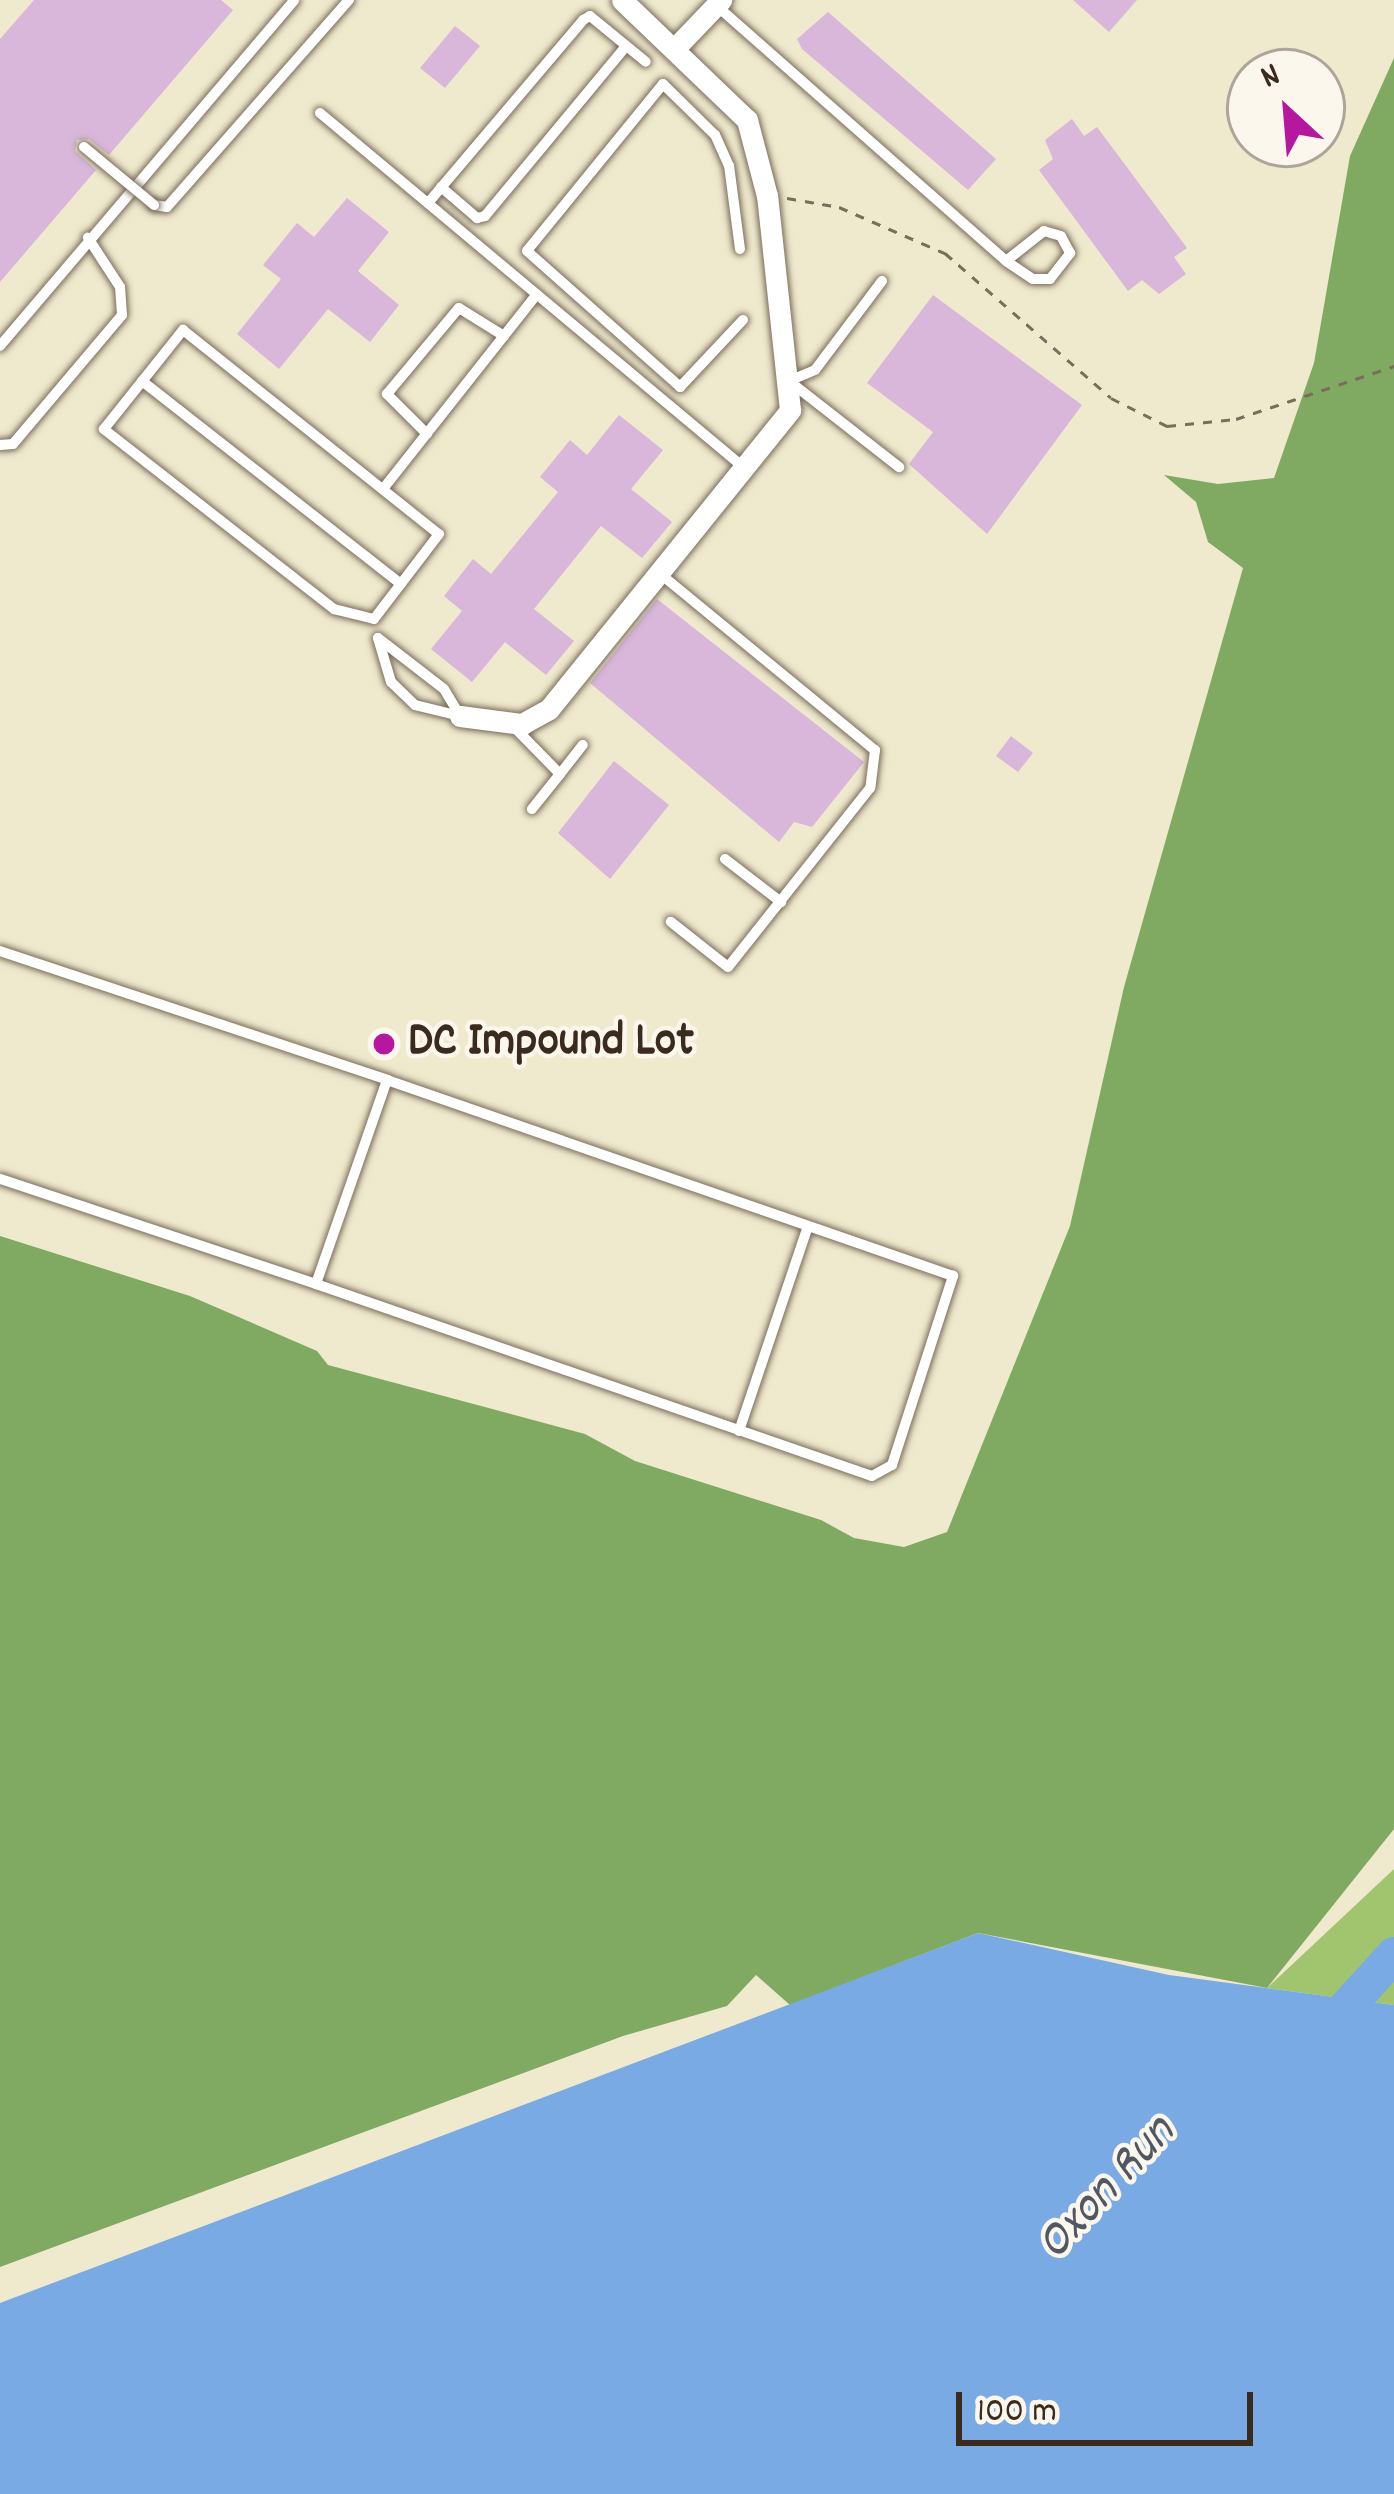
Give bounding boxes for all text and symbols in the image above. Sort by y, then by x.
north arrow [1226,48,1346,168]
text: N [1254,53,1289,103]
place label: DC Impound Lot [408,1015,694,1073]
marker: DC Impound Lot [371,1031,397,1057]
water label: Oxon Run [1025,2105,1191,2275]
scale bar [962,2368,1259,2442]
text: 100 m [977,2387,1057,2439]

